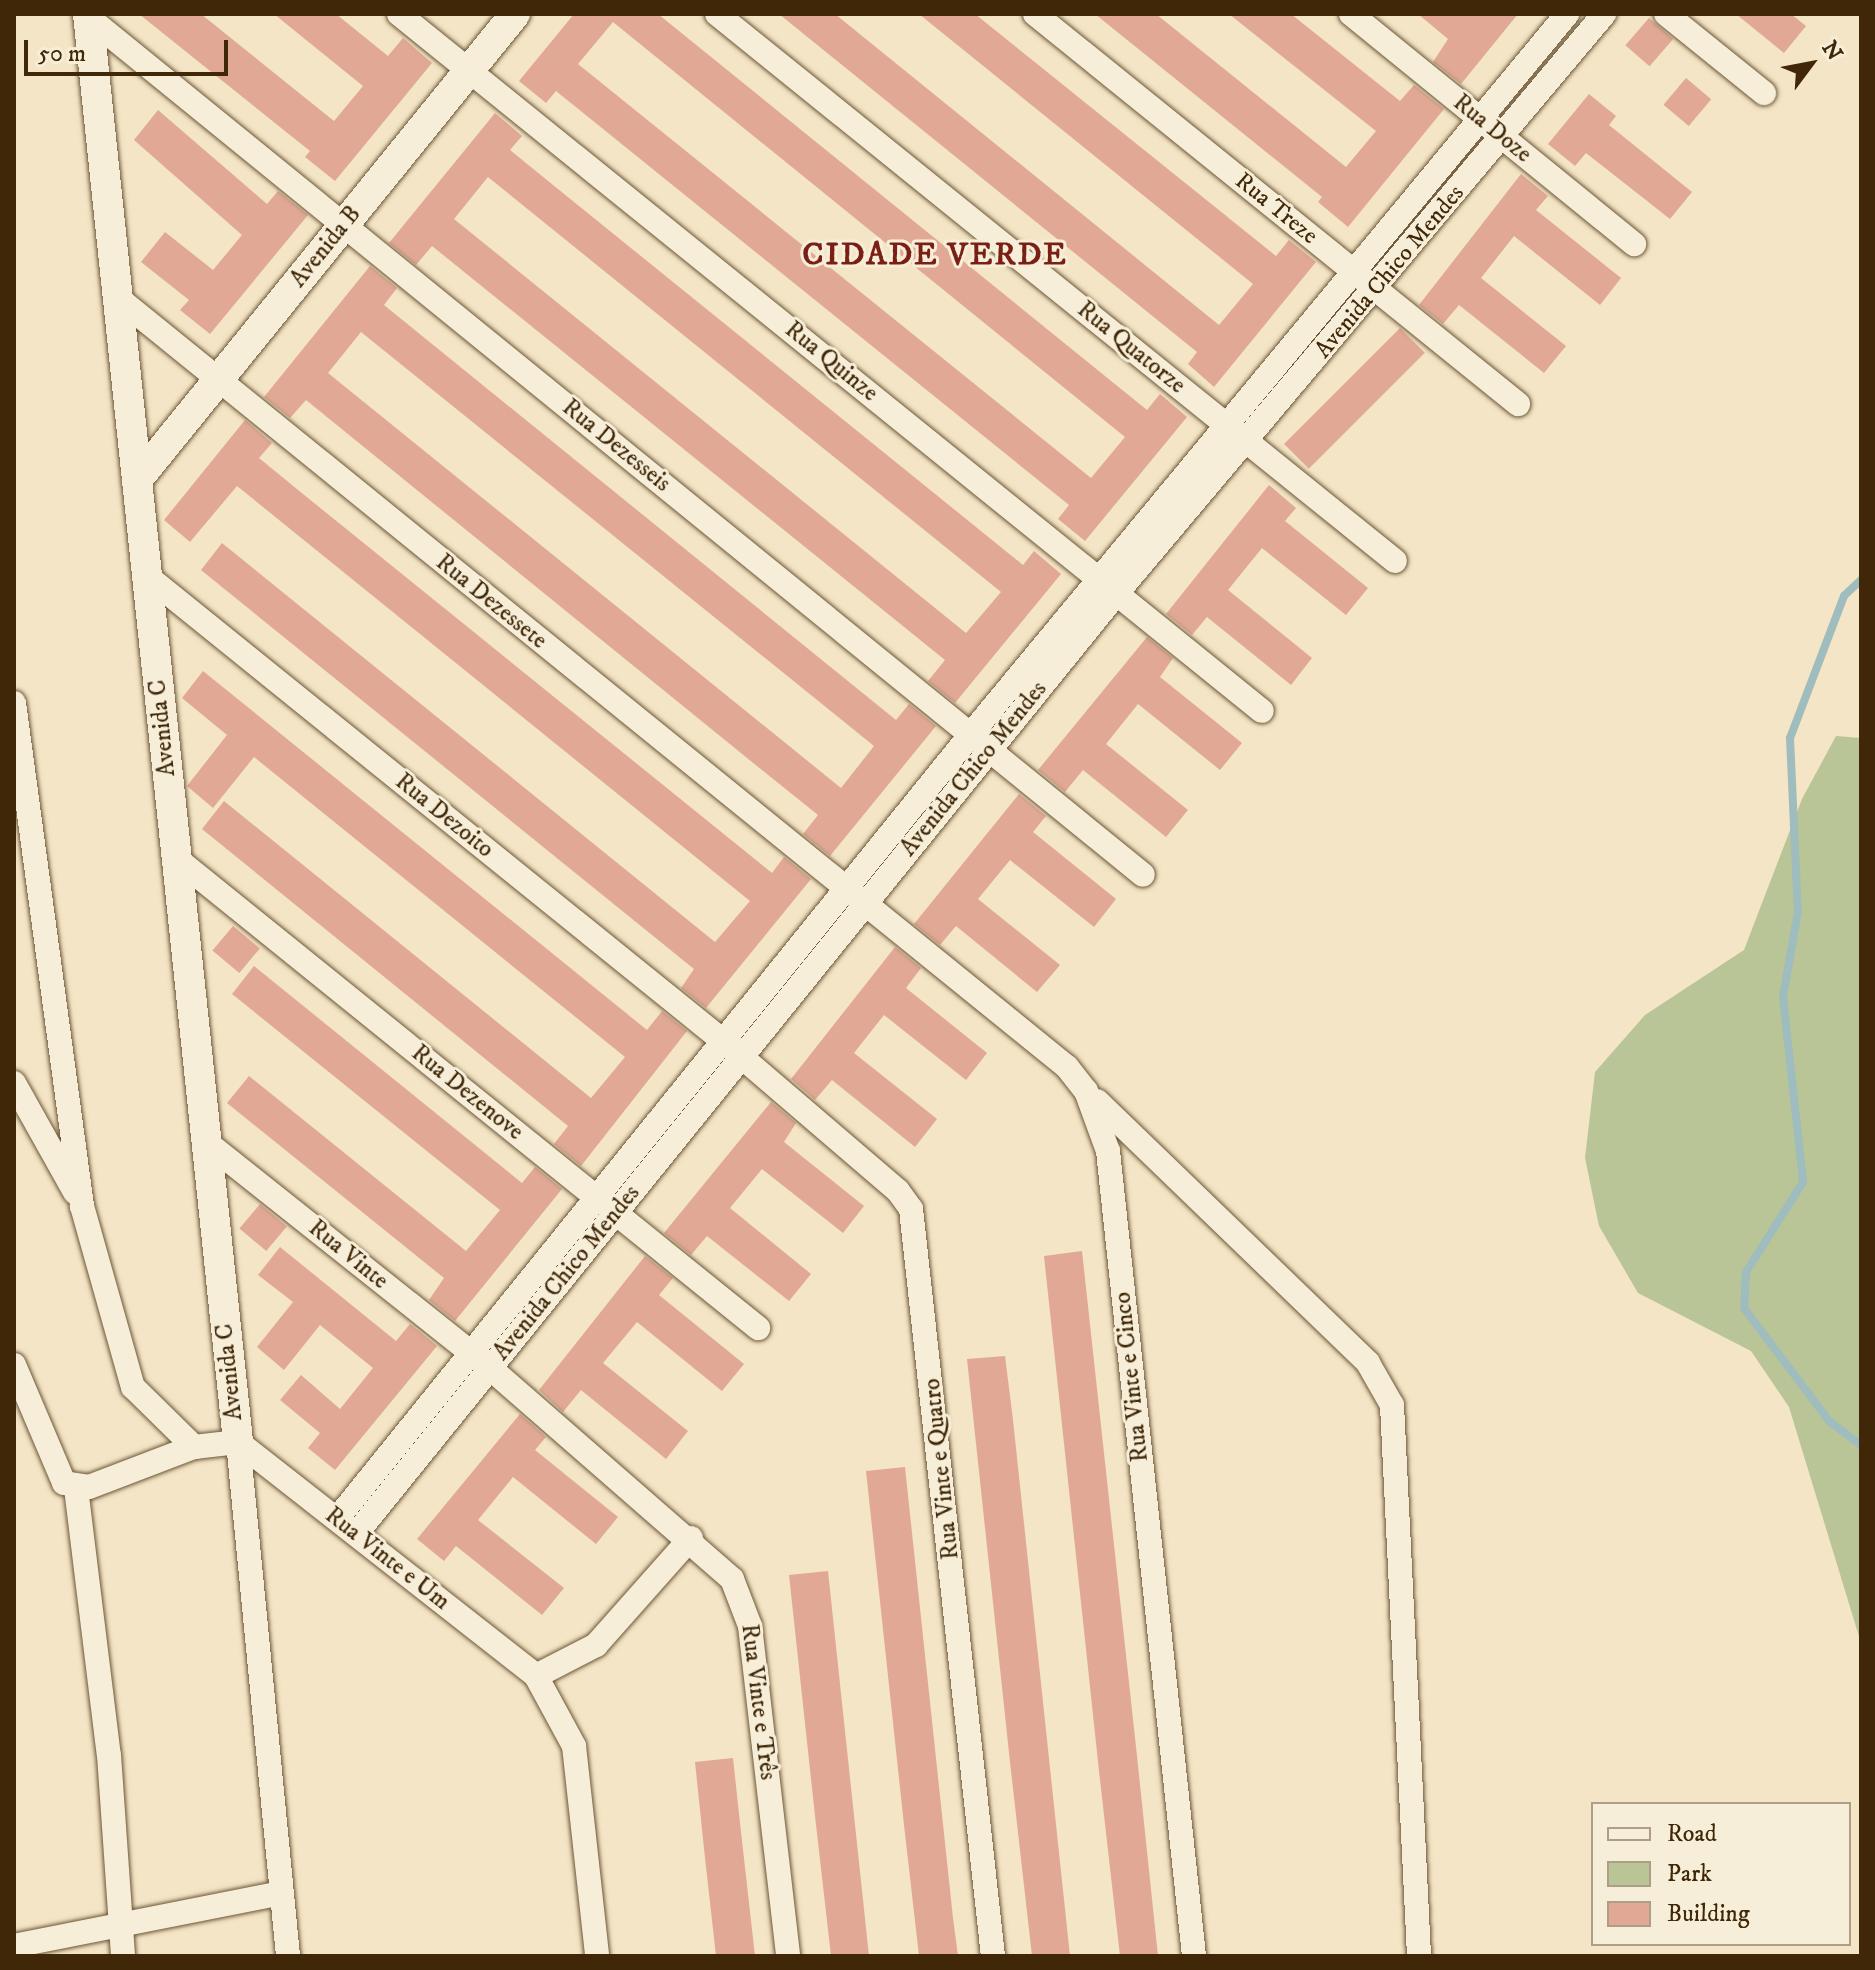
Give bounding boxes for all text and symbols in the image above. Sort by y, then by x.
scale bar [28,24,232,74]
north arrow [1771,24,1851,104]
text: N [1816,36,1848,66]
text: 50 m [38,39,86,69]
street label: Rua Doze [1447,89,1537,169]
street label: Rua Treze [1229,167,1323,251]
street label: Avenida Chico Mendes [1309,180,1471,364]
street label: Avenida B [284,200,368,294]
district label: CIDADE VERDE [802,236,1068,274]
street label: Rua Quatorze [1071,296,1191,400]
street label: Rua Quinze [779,316,883,408]
street label: Rua Dezesseis [556,394,676,498]
street label: Rua Dezessete [430,548,552,656]
street label: Avenida Chico Mendes [894,676,1054,862]
street label: Avenida C [144,678,182,778]
street label: Rua Dezoito [389,768,499,864]
street label: Rua Dezenove [405,1039,529,1147]
street label: Avenida Chico Mendes [487,1180,647,1366]
street label: Rua Vinte [302,1214,394,1296]
street label: Rua Vinte e Cinco [1109,1291,1155,1463]
street label: Avenida C [211,1322,249,1422]
street label: Rua Vinte e Quatro [918,1377,966,1561]
street label: Rua Vinte e Um [319,1501,455,1617]
street label: Rua Vinte e Três [734,1622,782,1782]
legend [1591,1802,1851,1946]
text: Road [1667,1819,1717,1849]
text: Park [1667,1859,1712,1889]
text: Building [1667,1899,1750,1929]

